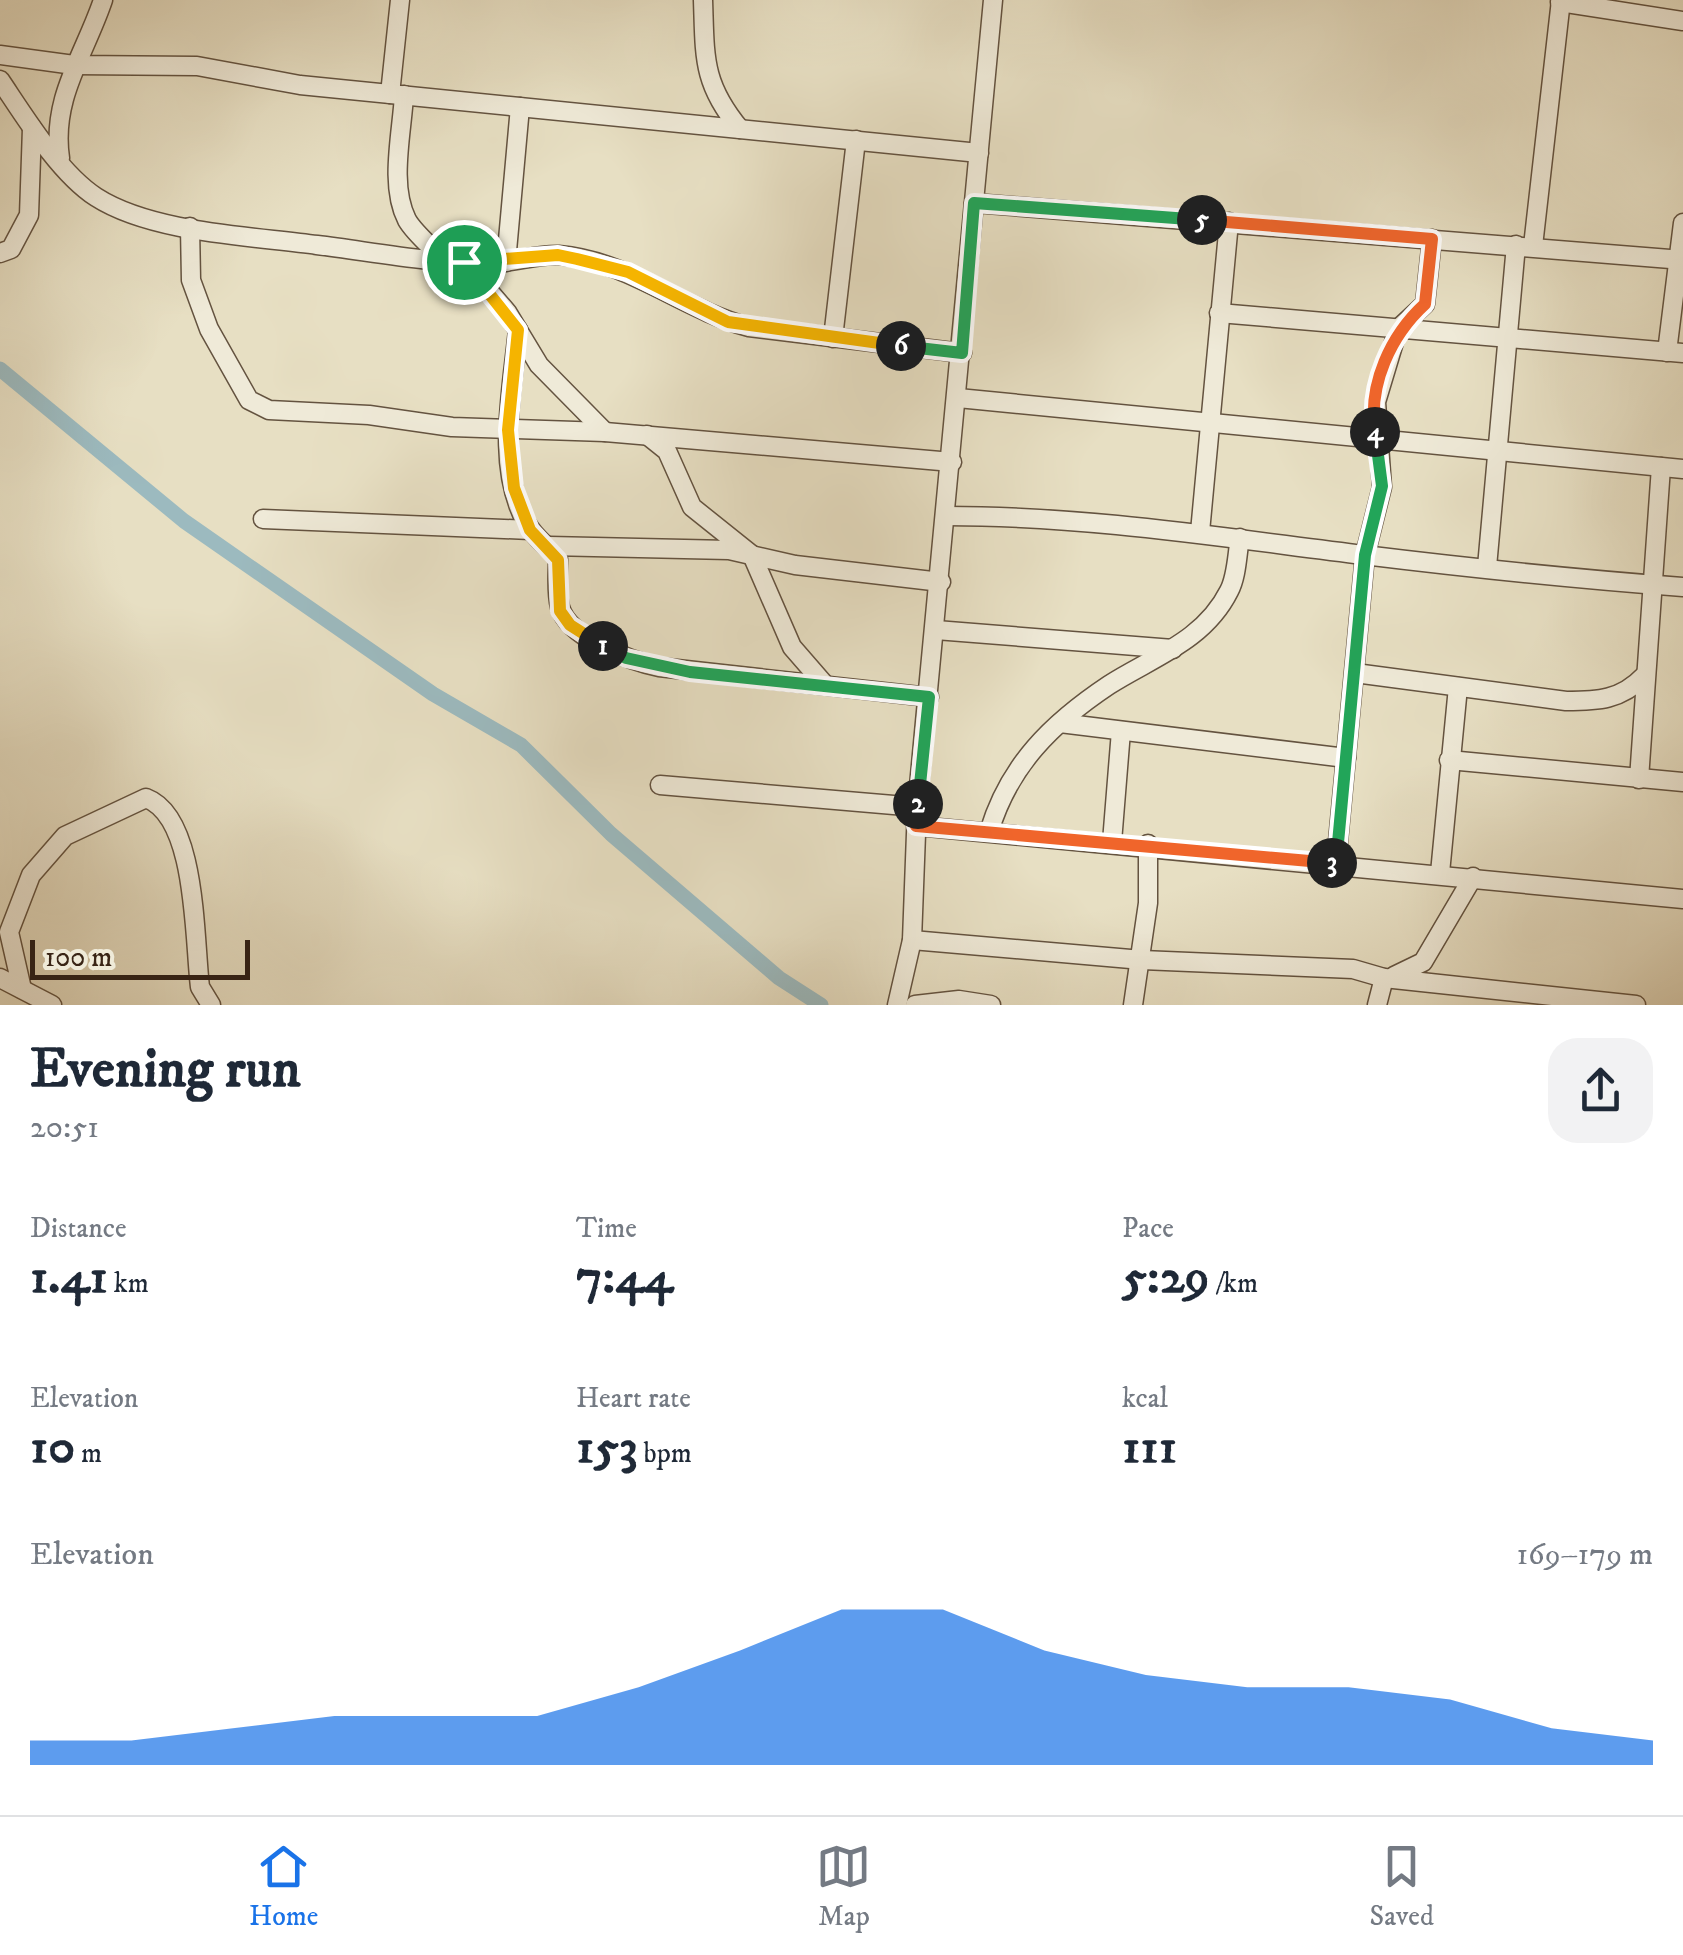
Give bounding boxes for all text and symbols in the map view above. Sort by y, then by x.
pin: 5 [1177,195,1227,245]
text: 5 [1195,202,1209,237]
pin [422,220,507,305]
icon: arrive [437,235,492,290]
pin: 6 [876,321,926,371]
text: 6 [894,328,908,363]
pin: 4 [1350,407,1400,457]
text: 4 [1367,414,1383,449]
pin: 1 [578,621,628,671]
text: 1 [598,628,608,663]
pin: 2 [893,779,943,829]
text: 2 [911,786,925,821]
pin: 3 [1307,838,1357,888]
text: 3 [1327,845,1337,880]
scale bar [30,935,250,980]
text: 100 m [45,940,112,975]
text: Evening run [30,1036,301,1105]
button: share [1548,1038,1653,1143]
text: 20:51 [30,1108,99,1148]
text: Distance [30,1211,126,1246]
text: Time [576,1211,637,1246]
text: Pace [1122,1211,1174,1246]
text: 1.41 [30,1246,108,1309]
text: 7:44 [576,1246,673,1309]
text: 5:29 [1122,1246,1209,1309]
text: km [108,1266,149,1301]
text: /km [1209,1266,1258,1301]
text: Elevation [30,1381,138,1416]
text: Heart rate [576,1381,691,1416]
text: kcal [1122,1381,1168,1416]
text: 10 [30,1416,75,1479]
text: 153 [576,1416,638,1479]
text: 111 [1122,1416,1177,1479]
text: m [75,1436,102,1471]
text: bpm [638,1436,692,1471]
text: Elevation [30,1535,154,1575]
text: 169–179 m [1516,1535,1653,1575]
tab: Home [249,1839,318,1934]
tab: Map [816,1839,871,1934]
tab: Saved [1370,1839,1434,1934]

